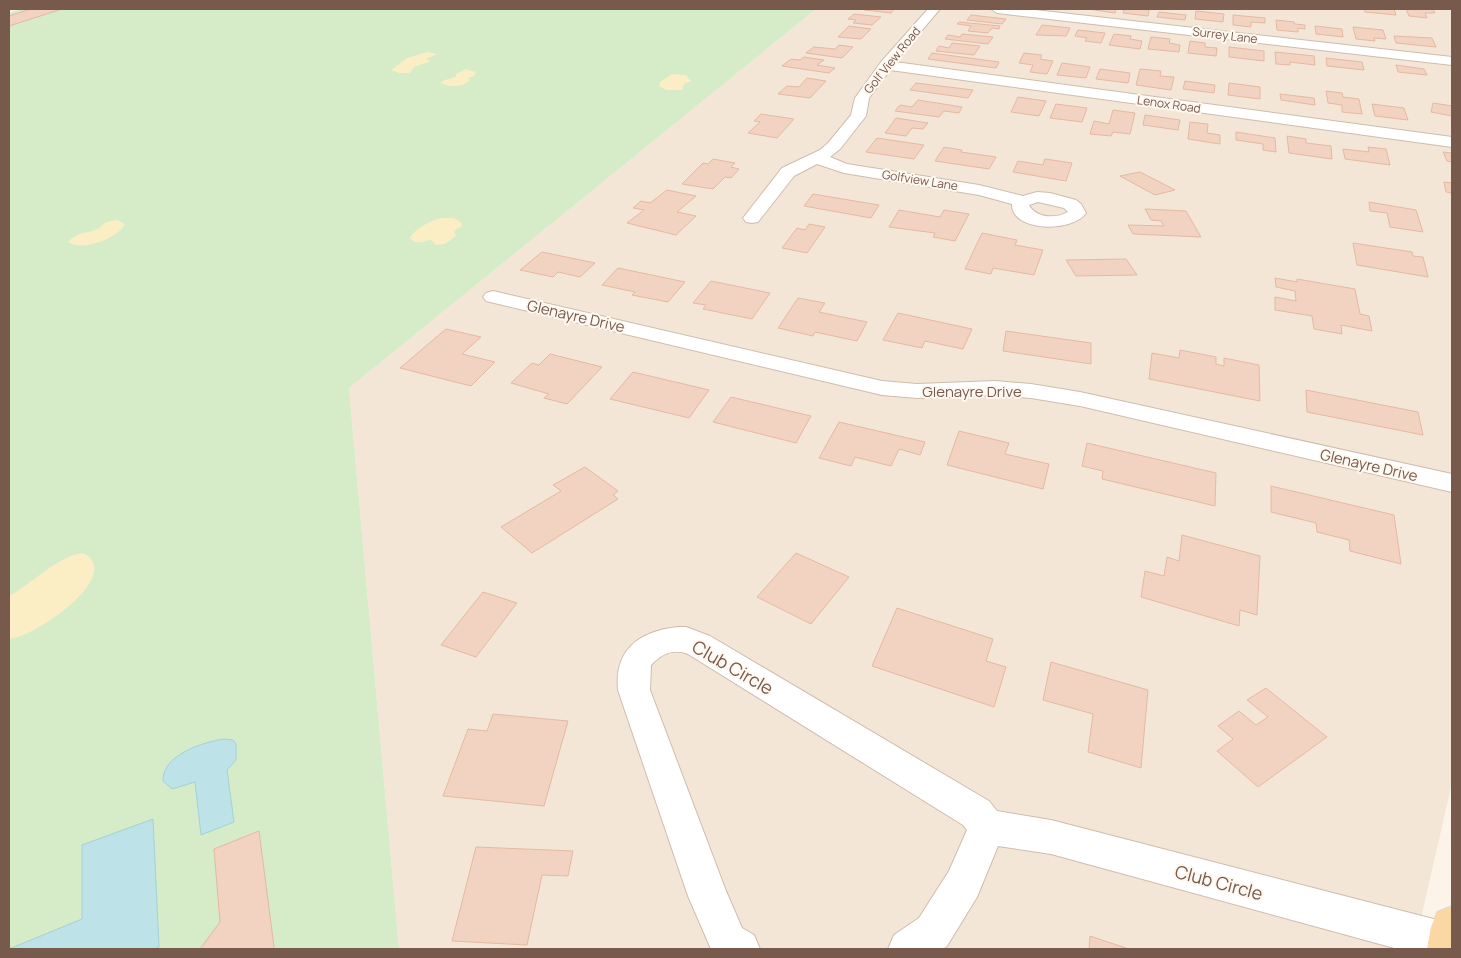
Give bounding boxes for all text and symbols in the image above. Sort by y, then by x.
street label: Golf View Road [860,23,924,97]
street label: Surrey Lane [1191,23,1259,47]
street label: Lenox Road [1136,91,1202,117]
street label: Golfview Lane [881,166,959,194]
street label: Glenayre Drive [525,295,627,337]
street label: Glenayre Drive [922,381,1022,402]
street label: Glenayre Drive [1318,444,1420,486]
street label: Club Circle [688,634,778,700]
street label: Club Circle [1173,859,1265,905]

